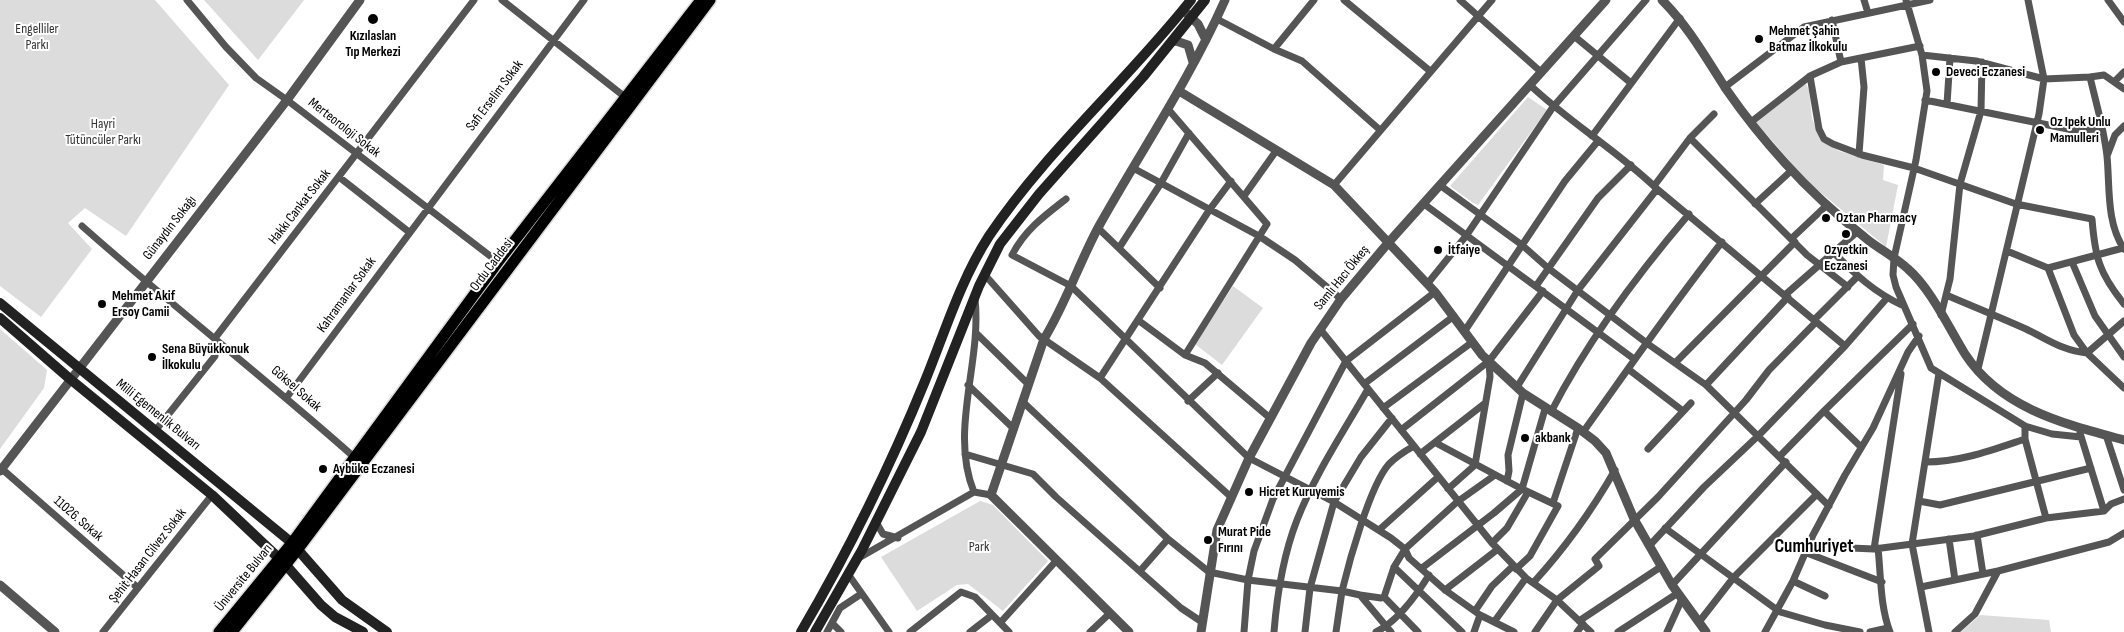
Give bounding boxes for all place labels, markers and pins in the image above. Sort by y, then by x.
marker: Kızılaslan Tıp Merkezi [366,12,380,26]
place label: Mehmet Şahin Batmaz İlkokulu [1769,23,1847,56]
place label: Kızılaslan Tıp Merkezi [345,28,401,60]
marker: Mehmet Şahin Batmaz İlkokulu [1753,33,1765,45]
place label: Deveci Eczanesi [1946,64,2025,80]
marker: Deveci Eczanesi [1930,66,1942,78]
place label: Oz Ipek Unlu Mamulleri [2050,114,2111,146]
marker: Oz Ipek Unlu Mamulleri [2034,124,2046,136]
place label: Oztan Pharmacy [1836,210,1917,226]
marker: Oztan Pharmacy [1820,212,1832,224]
marker: Ozyetkin Eczanesi [1840,228,1852,240]
place label: İtfaiye [1448,242,1480,258]
place label: Ozyetkin Eczanesi [1824,242,1868,274]
marker: İtfaiye [1432,244,1444,256]
place label: Mehmet Akif Ersoy Camii [112,288,175,321]
marker: Mehmet Akif Ersoy Camii [96,298,108,310]
place label: Sena Büyükkonuk İlkokulu [162,341,249,374]
marker: Sena Büyükkonuk İlkokulu [146,351,158,363]
place label: akbank [1535,430,1571,446]
marker: akbank [1519,432,1531,444]
place label: Aybüke Eczanesi [333,461,415,477]
marker: Aybüke Eczanesi [317,463,329,475]
place label: Hicret Kuruyemis [1259,484,1345,500]
marker: Hicret Kuruyemis [1243,486,1255,498]
place label: Murat Pide Fırını [1218,524,1271,556]
marker: Murat Pide Fırını [1202,534,1214,546]

